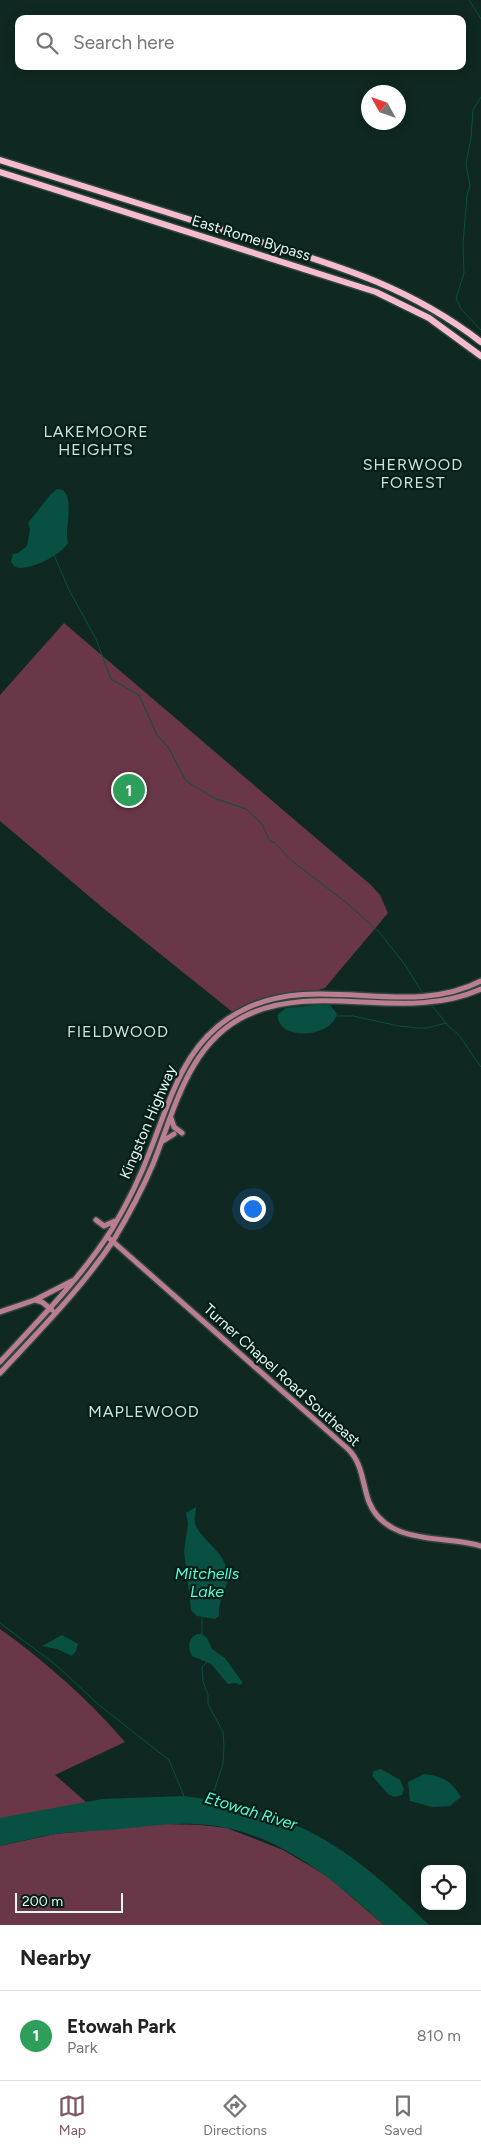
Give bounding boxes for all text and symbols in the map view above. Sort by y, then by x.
search box [15,15,466,70]
icon: search [33,29,61,57]
text: Search here [73,31,175,54]
north arrow [361,85,406,130]
street label: East Rome Bypass [189,211,313,265]
district label: LAKEMOORE HEIGHTS [43,422,149,459]
district label: SHERWOOD FOREST [363,455,463,492]
pin: 1 [113,771,145,809]
district label: FIELDWOOD [67,1022,169,1041]
street label: Kingston Highway [116,1062,180,1182]
your location [240,1196,266,1222]
street label: Turner Chapel Road Southeast [200,1300,364,1450]
district label: MAPLEWOOD [88,1402,200,1421]
water label: Mitchells Lake [175,1564,240,1601]
water label: Etowah River [203,1788,300,1834]
map controls [421,1865,466,1910]
button: locate [421,1865,466,1910]
scale bar [15,1890,122,1913]
text: 200 m [22,1893,63,1910]
text: Nearby [20,1945,91,1970]
text: Etowah Park [67,2015,176,2038]
text: 1 [33,2026,39,2045]
text: 810 m [417,2026,461,2045]
text: Park [67,2038,97,2057]
tab: Map [58,2092,86,2139]
tab: Directions [203,2092,267,2139]
tab: Saved [384,2092,423,2139]

